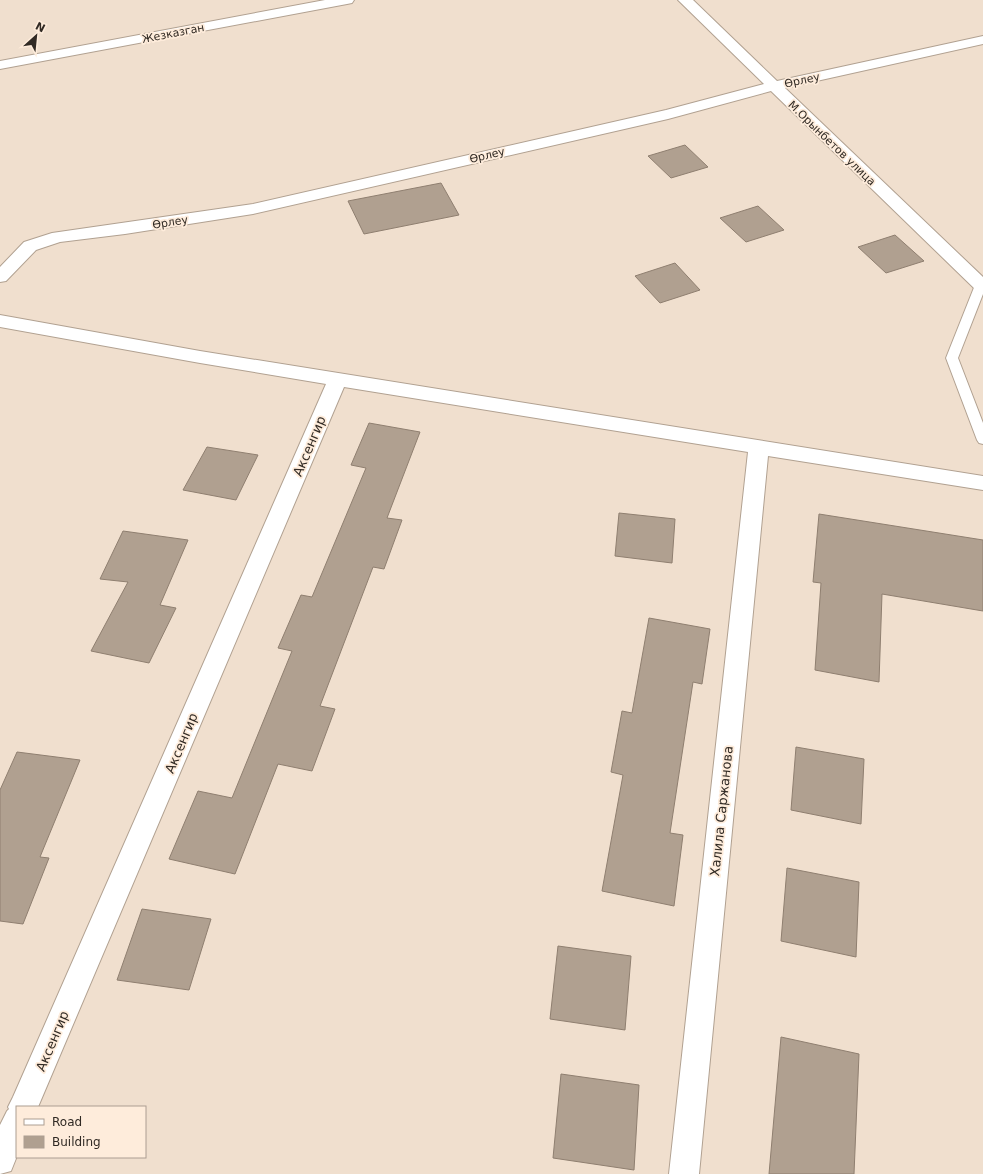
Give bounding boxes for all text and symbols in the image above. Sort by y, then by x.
north arrow [16,16,56,56]
text: N [33,20,47,35]
street label: Жезказган [141,21,205,46]
street label: Өрлеу [783,70,822,91]
street label: М.Орынбетов улица [785,98,878,188]
street label: Өрлеу [468,145,507,166]
street label: Өрлеу [151,213,189,232]
street label: Аксенгир [290,414,329,479]
street label: Аксенгир [162,711,201,776]
street label: Халила Саржанова [707,745,736,877]
street label: Аксенгир [33,1009,72,1074]
legend [16,1106,146,1158]
text: Road [52,1115,82,1129]
text: Building [52,1135,101,1149]

